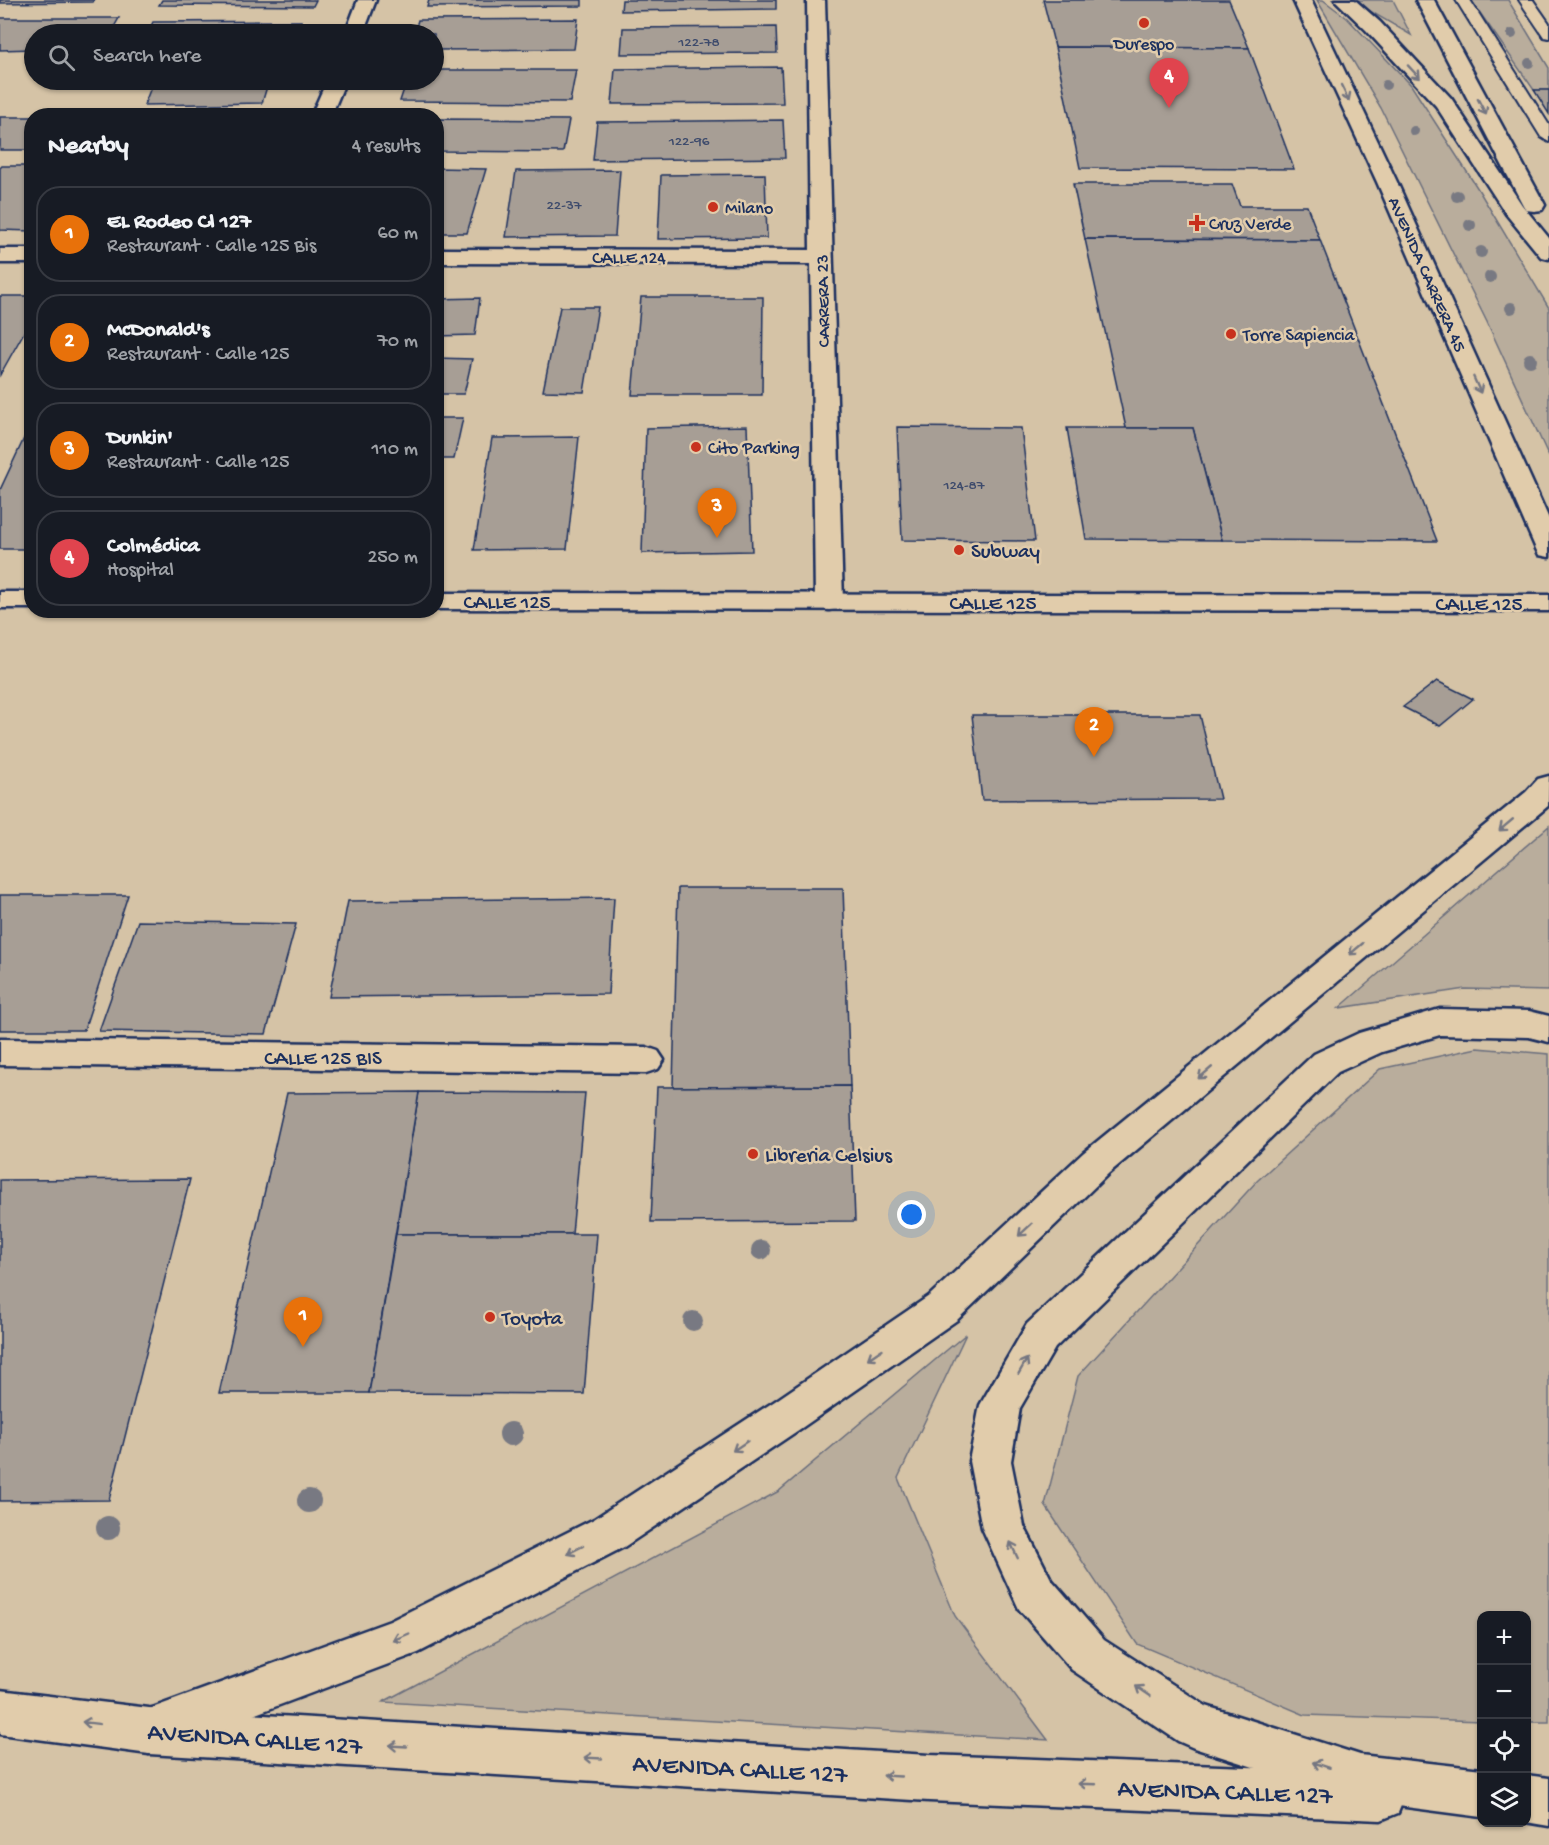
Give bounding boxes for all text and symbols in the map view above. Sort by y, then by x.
marker: Durespo [1137,16,1151,30]
search box [24,24,444,90]
house number: 122-78 [677,34,720,52]
place label: Durespo [1113,35,1174,56]
icon: search [45,41,78,74]
text: Search here [93,44,201,70]
pin: 4 [1150,58,1188,108]
one-way arrow [1407,64,1421,79]
one-way arrow [1340,83,1352,101]
one-way arrow [1477,98,1488,116]
text: Nearby [48,132,129,163]
house number: 122-96 [668,133,710,151]
text: 4 results [352,136,420,159]
street label: AVENIDA CARRERA 45 [1382,194,1469,356]
house number: 22-37 [546,197,583,215]
place label: Milano [725,199,773,220]
marker: Milano [706,200,720,214]
text: EL Rodeo Cl 127 [107,210,251,236]
place label: Cruz Verde [1209,215,1292,236]
marker: Cruz Verde [1190,216,1204,230]
text: 1 [65,223,74,246]
text: 60 m [378,223,418,246]
text: Restaurant · Calle 125 Bis [107,236,316,259]
street label: CALLE 124 [592,249,666,270]
street label: CARRERA 23 [813,254,836,348]
text: McDonald's [107,318,210,344]
place label: Torre Sapiencia [1242,326,1356,347]
marker: Torre Sapiencia [1224,327,1238,341]
text: 2 [65,331,74,354]
text: 70 m [377,331,418,354]
text: Restaurant · Calle 125 [107,344,290,367]
one-way arrow [1472,376,1483,394]
text: Dunkin' [107,426,173,452]
text: 3 [64,439,75,462]
text: 110 m [372,439,418,462]
place label: Cito Parking [708,439,800,460]
marker: Cito Parking [689,440,703,454]
text: Restaurant · Calle 125 [107,452,290,475]
house number: 124-87 [942,477,986,495]
pin: 3 [698,488,736,538]
text: Colmédica [107,534,200,560]
place label: Subway [971,541,1040,566]
marker: Subway [952,543,966,557]
text: 4 [65,547,74,570]
text: 250 m [367,547,418,570]
text: Hospital [107,560,174,583]
street label: CALLE 125 [463,592,551,617]
street label: CALLE 125 [949,593,1037,618]
street label: CALLE 125 [1435,594,1523,619]
pin: 2 [1074,708,1114,757]
one-way arrow [1499,818,1514,832]
one-way arrow [1348,942,1364,955]
street label: CALLE 125 BIS [264,1048,382,1073]
one-way arrow [1198,1066,1213,1080]
place label: Libreria Celsius [765,1145,893,1170]
marker: Libreria Celsius [746,1147,760,1161]
your location [897,1200,926,1229]
one-way arrow [1018,1223,1033,1237]
pin: 1 [284,1298,322,1347]
place label: Toyota [501,1308,564,1333]
marker: Toyota [483,1310,497,1324]
one-way arrow [867,1348,884,1360]
one-way arrow [1018,1358,1030,1375]
one-way arrow [732,1440,749,1452]
one-way arrow [1007,1541,1019,1559]
one-way arrow [567,1545,585,1556]
map controls [1477,1611,1531,1827]
button: + [1477,1611,1531,1665]
one-way arrow [392,1632,411,1643]
button: − [1477,1665,1531,1719]
one-way arrow [1135,1685,1151,1697]
one-way arrow [81,1718,101,1729]
street label: AVENIDA CALLE 127 [146,1719,365,1765]
button: locate [1477,1719,1531,1773]
one-way arrow [389,1740,409,1751]
street label: AVENIDA CALLE 127 [631,1750,850,1793]
one-way arrow [584,1752,604,1763]
one-way arrow [1312,1759,1331,1770]
one-way arrow [883,1770,903,1781]
button: layers [1477,1773,1531,1827]
street label: AVENIDA CALLE 127 [1117,1775,1334,1814]
one-way arrow [1078,1779,1098,1790]

